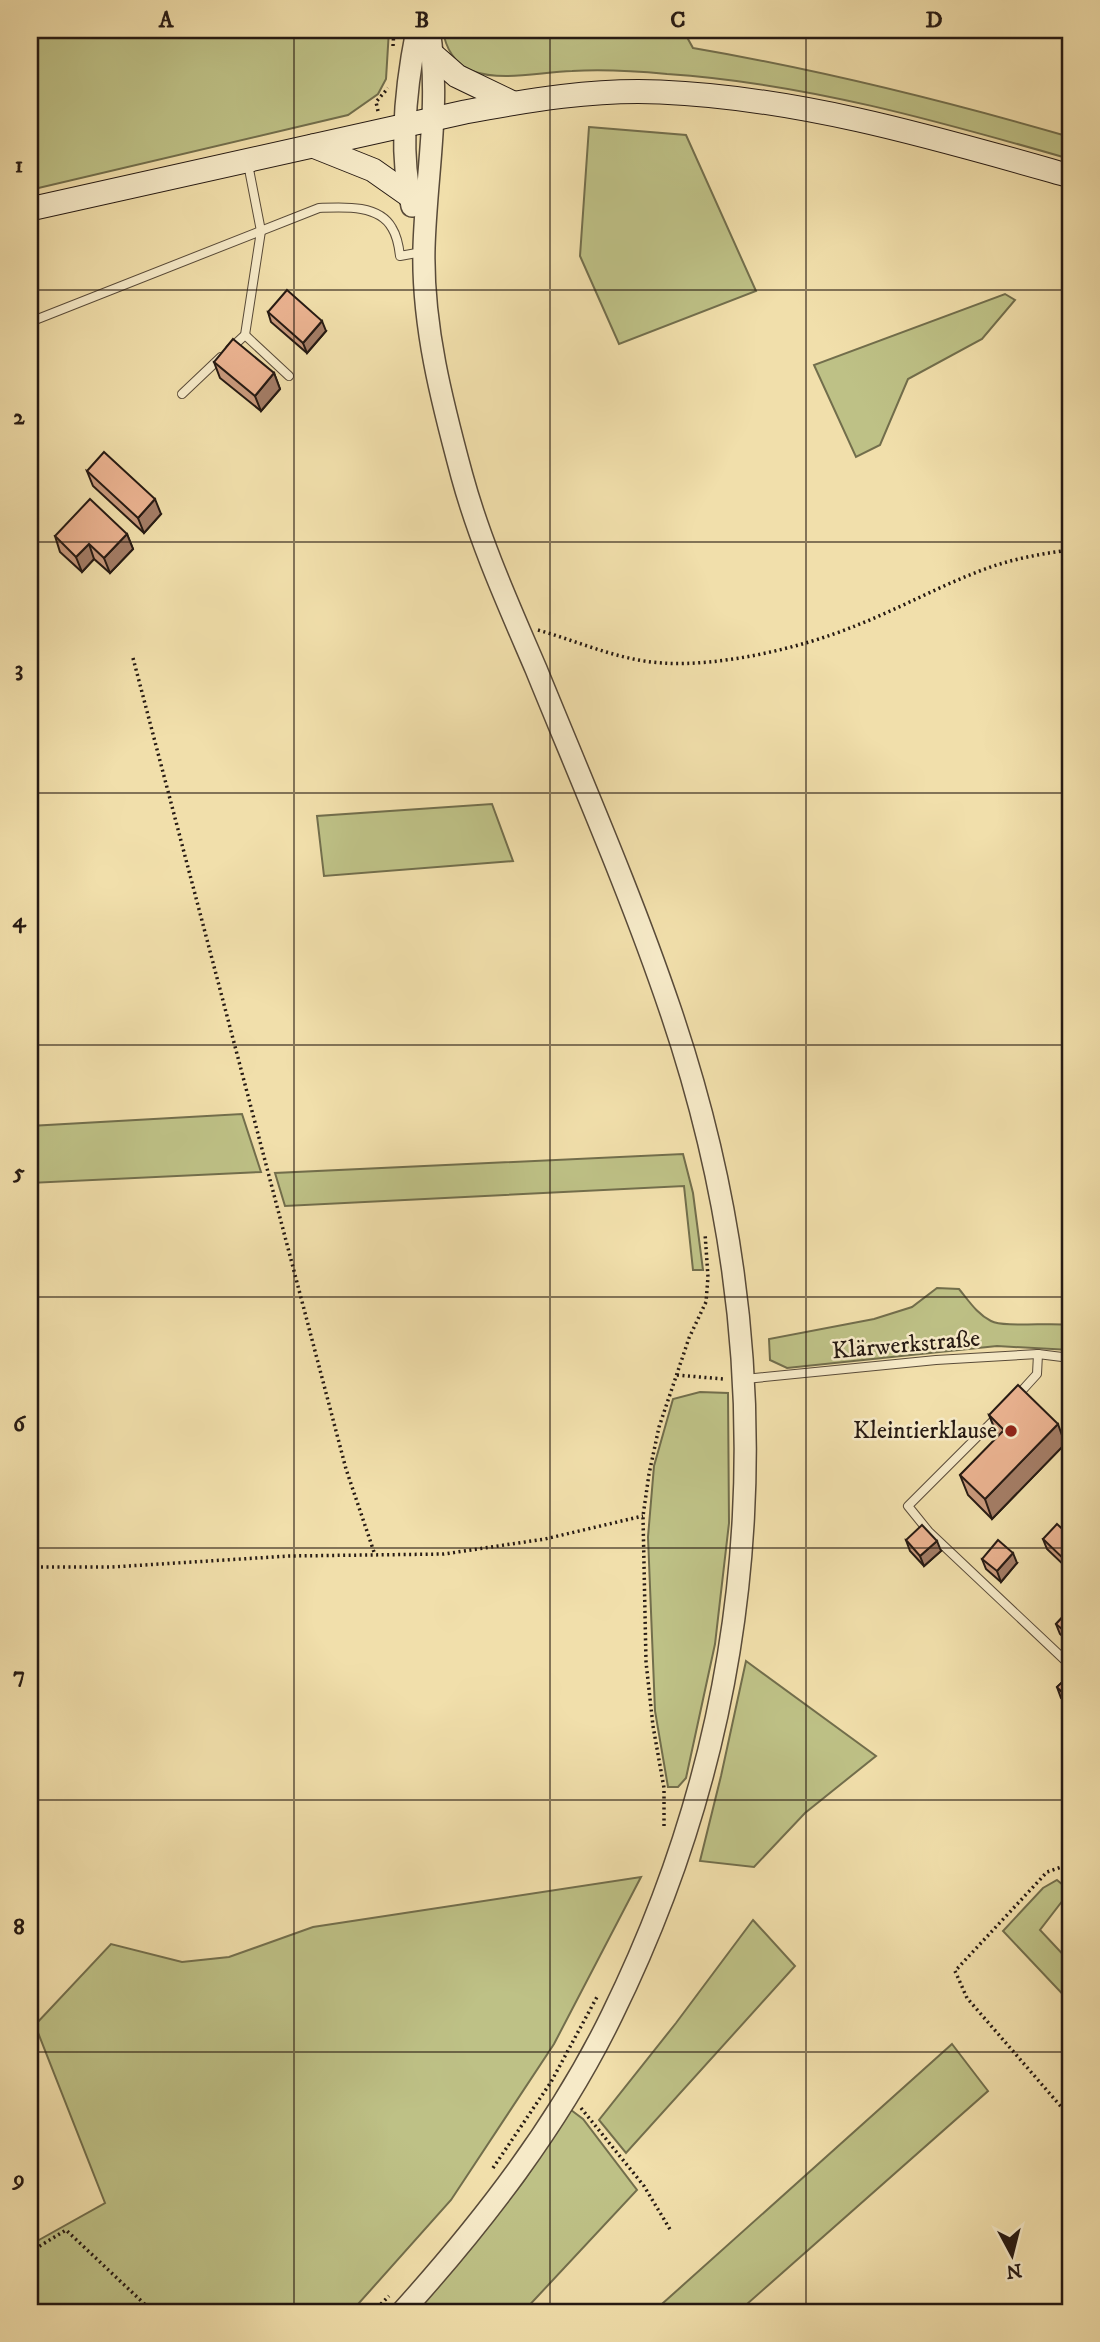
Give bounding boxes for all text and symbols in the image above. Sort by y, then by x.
text: A [158,6,175,35]
text: B [415,6,429,35]
text: C [670,6,686,35]
text: D [925,6,943,35]
text: 1 [15,151,23,180]
text: 2 [13,403,25,432]
text: 3 [15,655,23,684]
text: 4 [12,906,27,935]
text: 5 [12,1158,25,1187]
street label: Klärwerkstraße [831,1324,981,1366]
text: 6 [13,1410,27,1439]
place label: Kleintierklause [853,1416,997,1446]
marker: Kleintierklause [1003,1423,1019,1439]
text: 7 [13,1661,25,1690]
text: 8 [13,1913,25,1942]
text: 9 [11,2165,25,2194]
north arrow [978,2220,1048,2290]
text: N [1004,2258,1023,2283]

